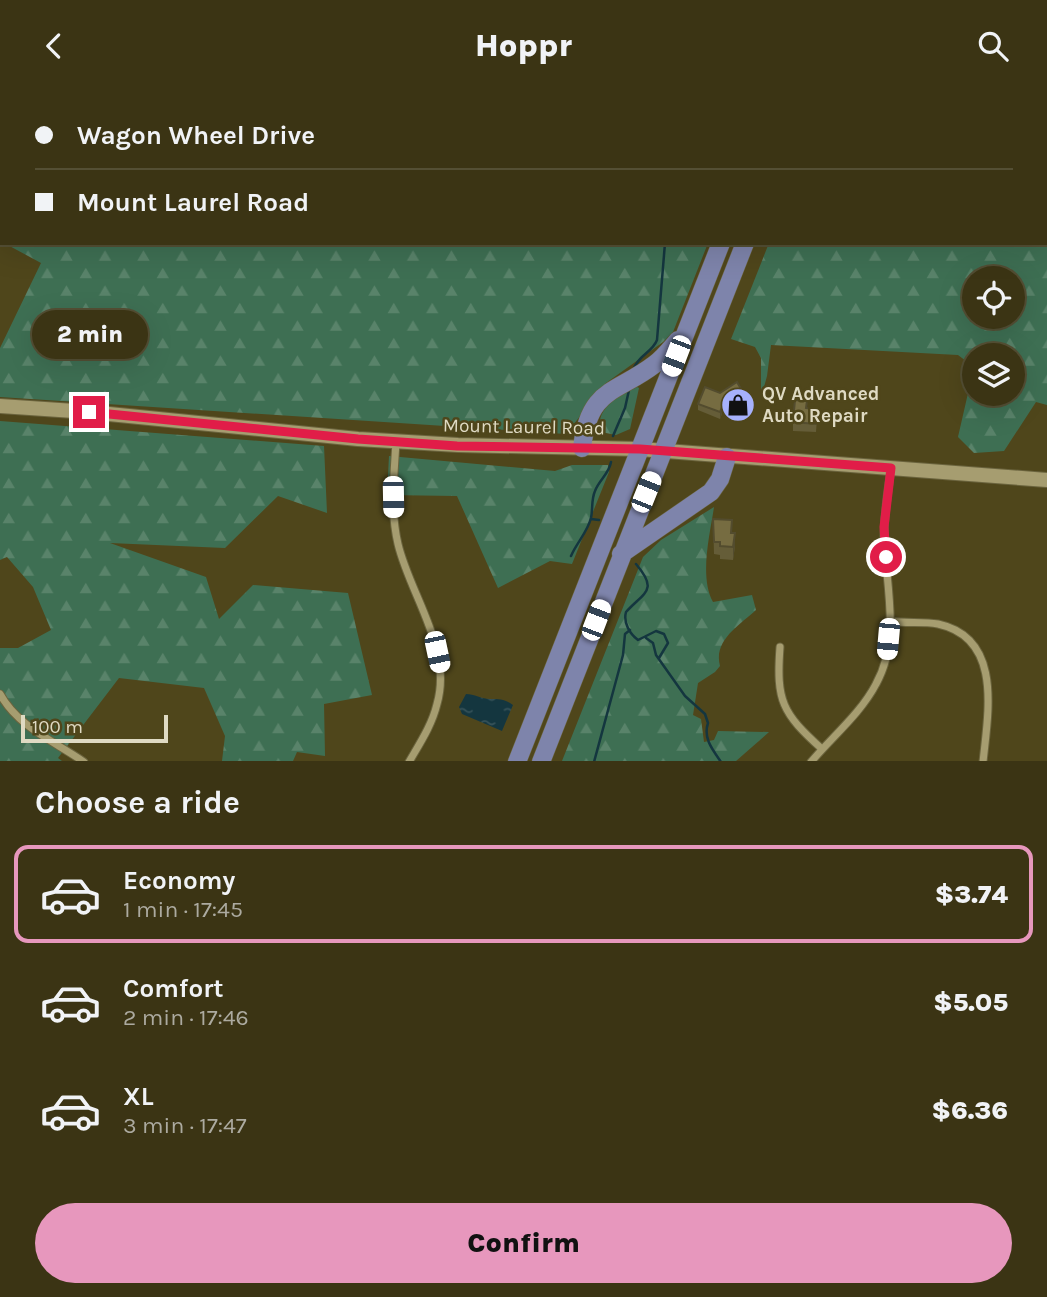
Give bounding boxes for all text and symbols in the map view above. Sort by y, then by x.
icon: back [35,27,73,65]
text: Hoppr [475,27,572,64]
icon: search [974,27,1012,65]
text: Wagon Wheel Drive [77,120,315,151]
text: Mount Laurel Road [77,187,309,218]
map controls [962,266,1025,406]
button: locate [962,266,1025,329]
callout: 2 min [31,310,147,359]
text: 2 min [57,321,123,348]
car [659,333,694,379]
button: layers [962,343,1025,406]
place label: QV Advanced Auto Repair [762,383,879,427]
shop icon: QV Advanced Auto Repair [719,386,757,424]
route end [73,396,105,428]
street label: Mount Laurel Road [443,415,605,439]
car [629,469,664,515]
car [383,476,404,518]
route start [870,541,902,573]
car [579,597,614,643]
car [876,617,901,661]
car [423,629,452,675]
scale bar [21,713,168,744]
text: 100 m [32,716,83,738]
text: Choose a ride [35,784,240,821]
icon: car [39,863,102,926]
text: Economy [123,865,235,896]
text: $3.74 [935,879,1008,910]
text: 1 min · 17:45 [123,896,243,923]
icon: car [39,971,102,1034]
text: Comfort [123,973,224,1004]
text: $5.05 [933,987,1008,1018]
text: 2 min · 17:46 [123,1004,249,1031]
icon: car [39,1079,102,1142]
text: XL [123,1081,154,1112]
text: $6.36 [931,1095,1008,1126]
text: 3 min · 17:47 [123,1112,247,1139]
button: Confirm [35,1203,1012,1283]

